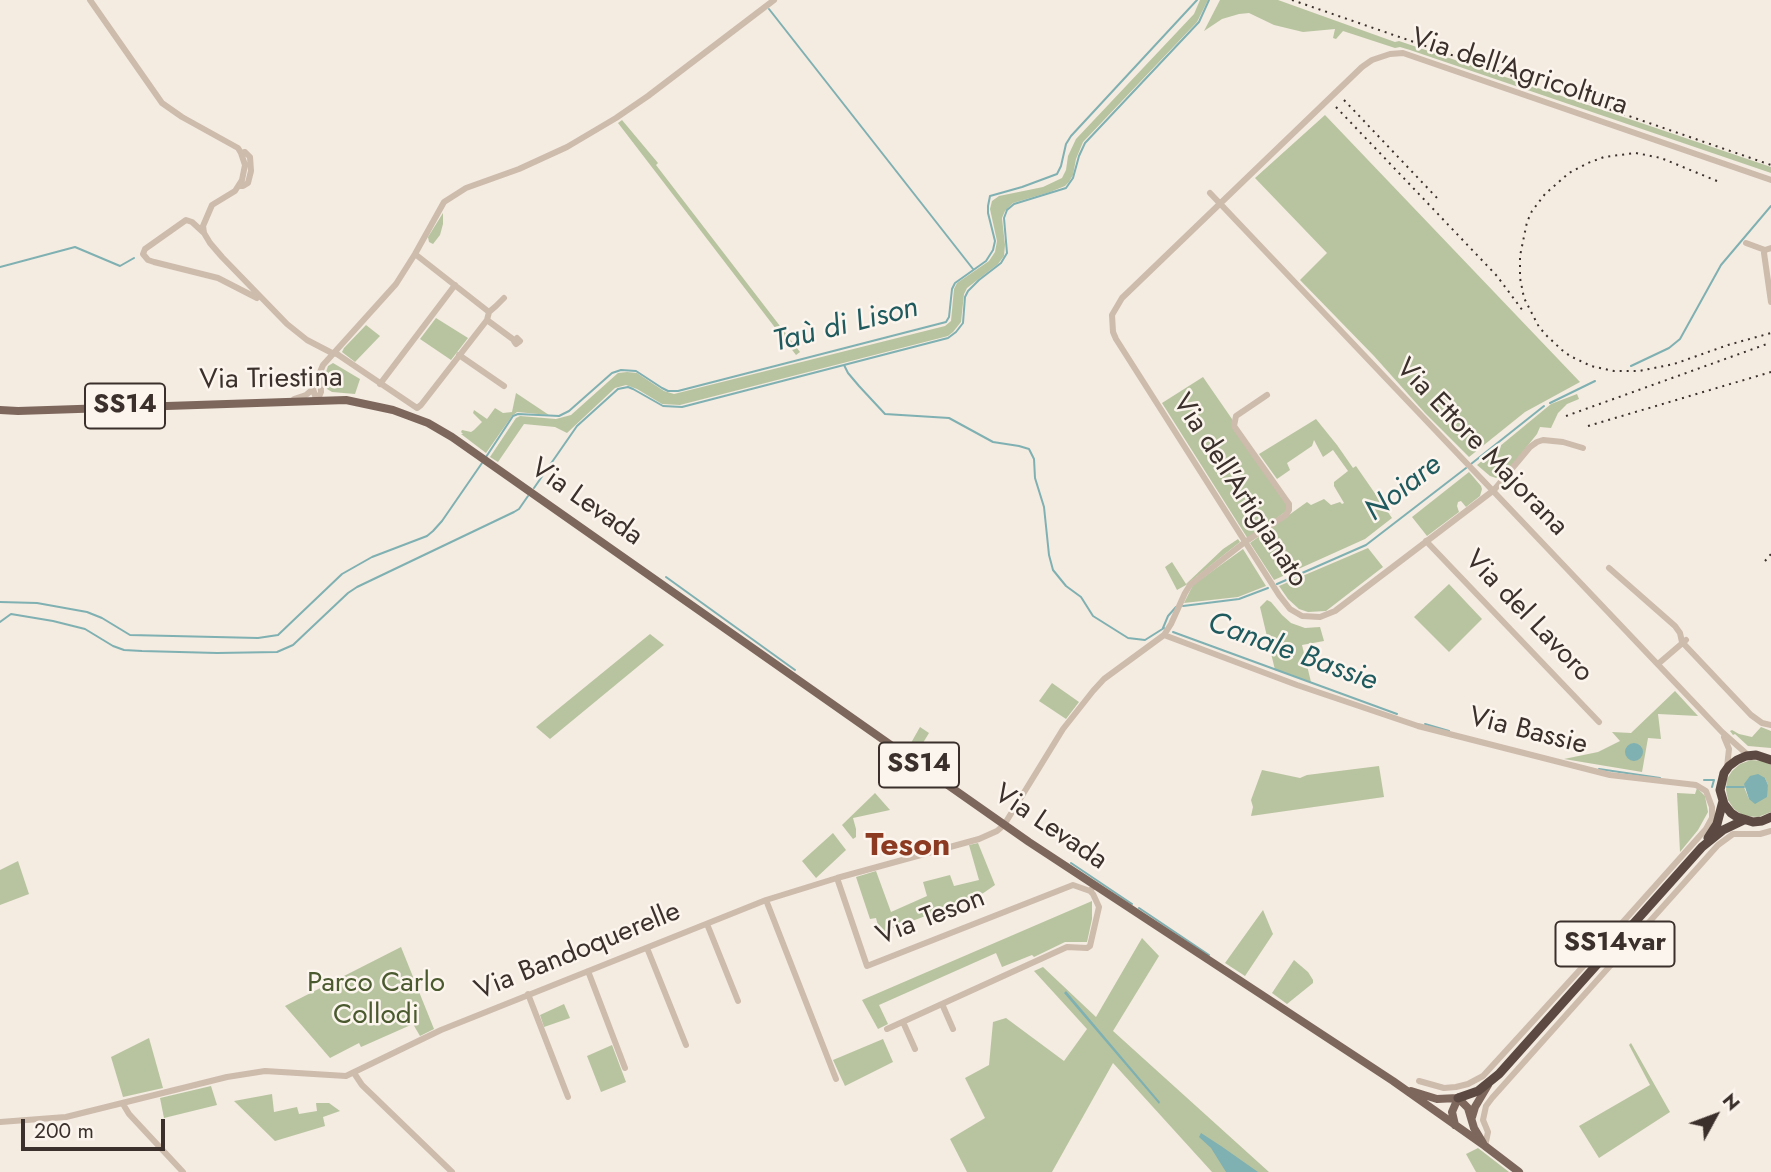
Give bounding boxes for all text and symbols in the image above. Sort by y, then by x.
street label: Via dell'Agricoltura [1407,22,1631,124]
water label: Taù di Lison [770,291,922,361]
street label: Via Ettore Majorana [1388,352,1574,544]
street label: Via Triestina [199,362,343,398]
road number: SS14 [85,384,165,428]
street label: Via dell'Artigianato [1164,388,1314,594]
water label: Noiare [1359,448,1449,530]
street label: Via Levada [523,452,649,554]
street label: Via del Lavoro [1457,544,1599,690]
water label: Canale Bassie [1202,606,1382,700]
street label: Via Bassie [1465,701,1591,763]
road number: SS14 [879,743,959,788]
street label: Via Levada [987,778,1113,878]
district label: Teson [866,828,950,866]
street label: Via Teson [872,882,990,954]
street label: Via Bandoquerelle [470,895,686,1009]
road number: SS14var [1556,922,1674,967]
park label: Parco Carlo Collodi [307,967,445,1033]
north arrow [1680,1081,1750,1151]
text: N [1716,1087,1746,1116]
scale bar [24,1106,168,1150]
text: 200 m [34,1116,94,1146]

